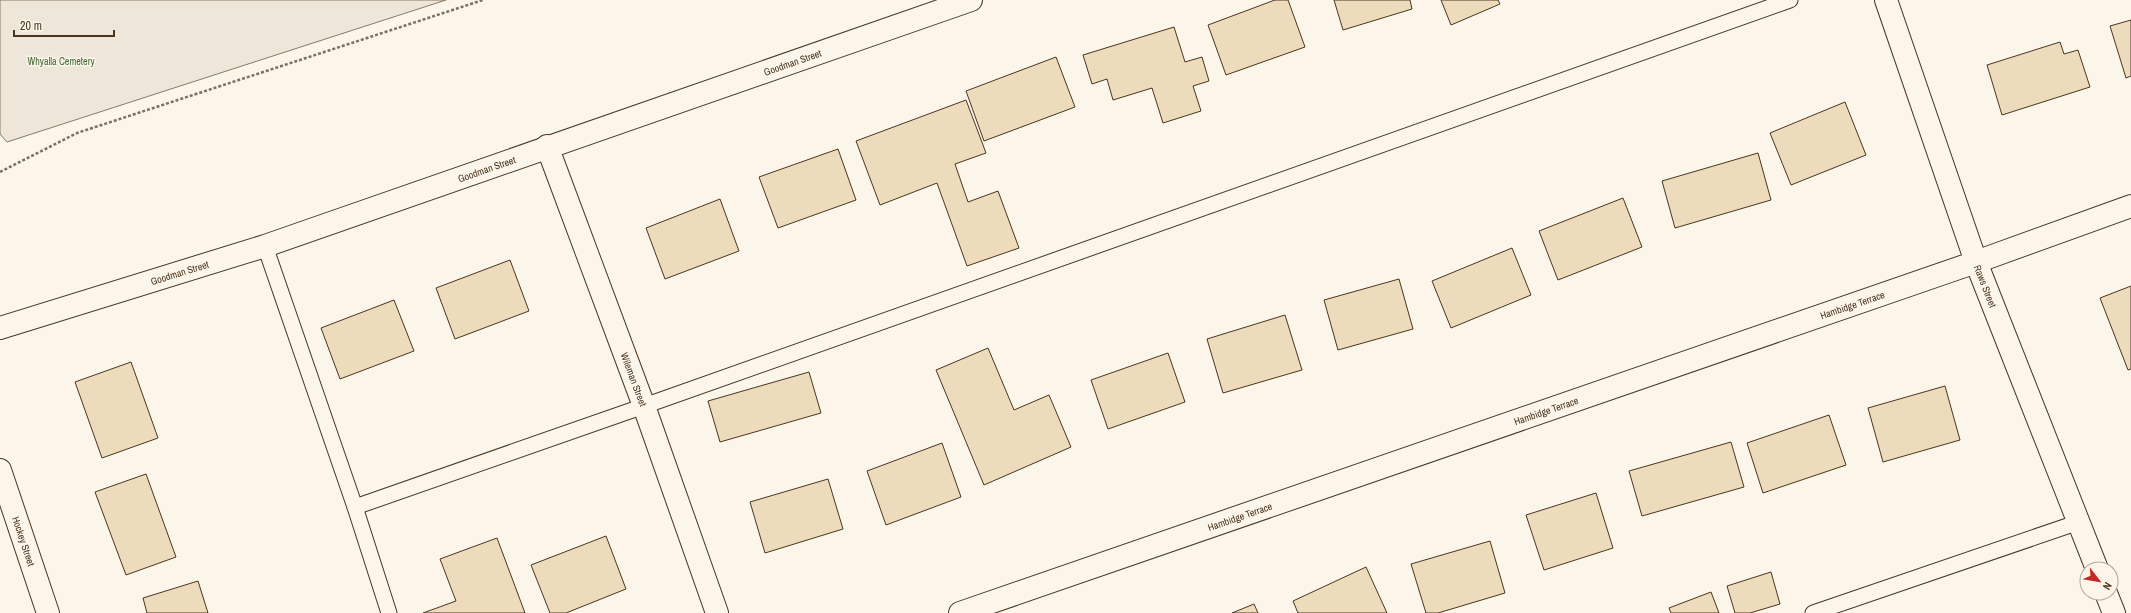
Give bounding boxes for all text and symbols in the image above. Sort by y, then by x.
scale bar [14,12,114,38]
text: 20 m [20,18,42,34]
street label: Goodman Street [762,46,824,78]
park label: Whyalla Cemetery [28,55,95,68]
street label: Goodman Street [456,153,518,185]
street label: Goodman Street [149,257,211,288]
street label: Raws Street [1971,263,2000,310]
street label: Hambidge Terrace [1818,287,1887,322]
street label: Wileman Street [618,351,650,409]
street label: Hambidge Terrace [1512,393,1580,428]
street label: Hambidge Terrace [1206,499,1274,533]
street label: Hockey Street [10,515,38,568]
north arrow [2079,561,2119,601]
text: N [2100,580,2115,593]

